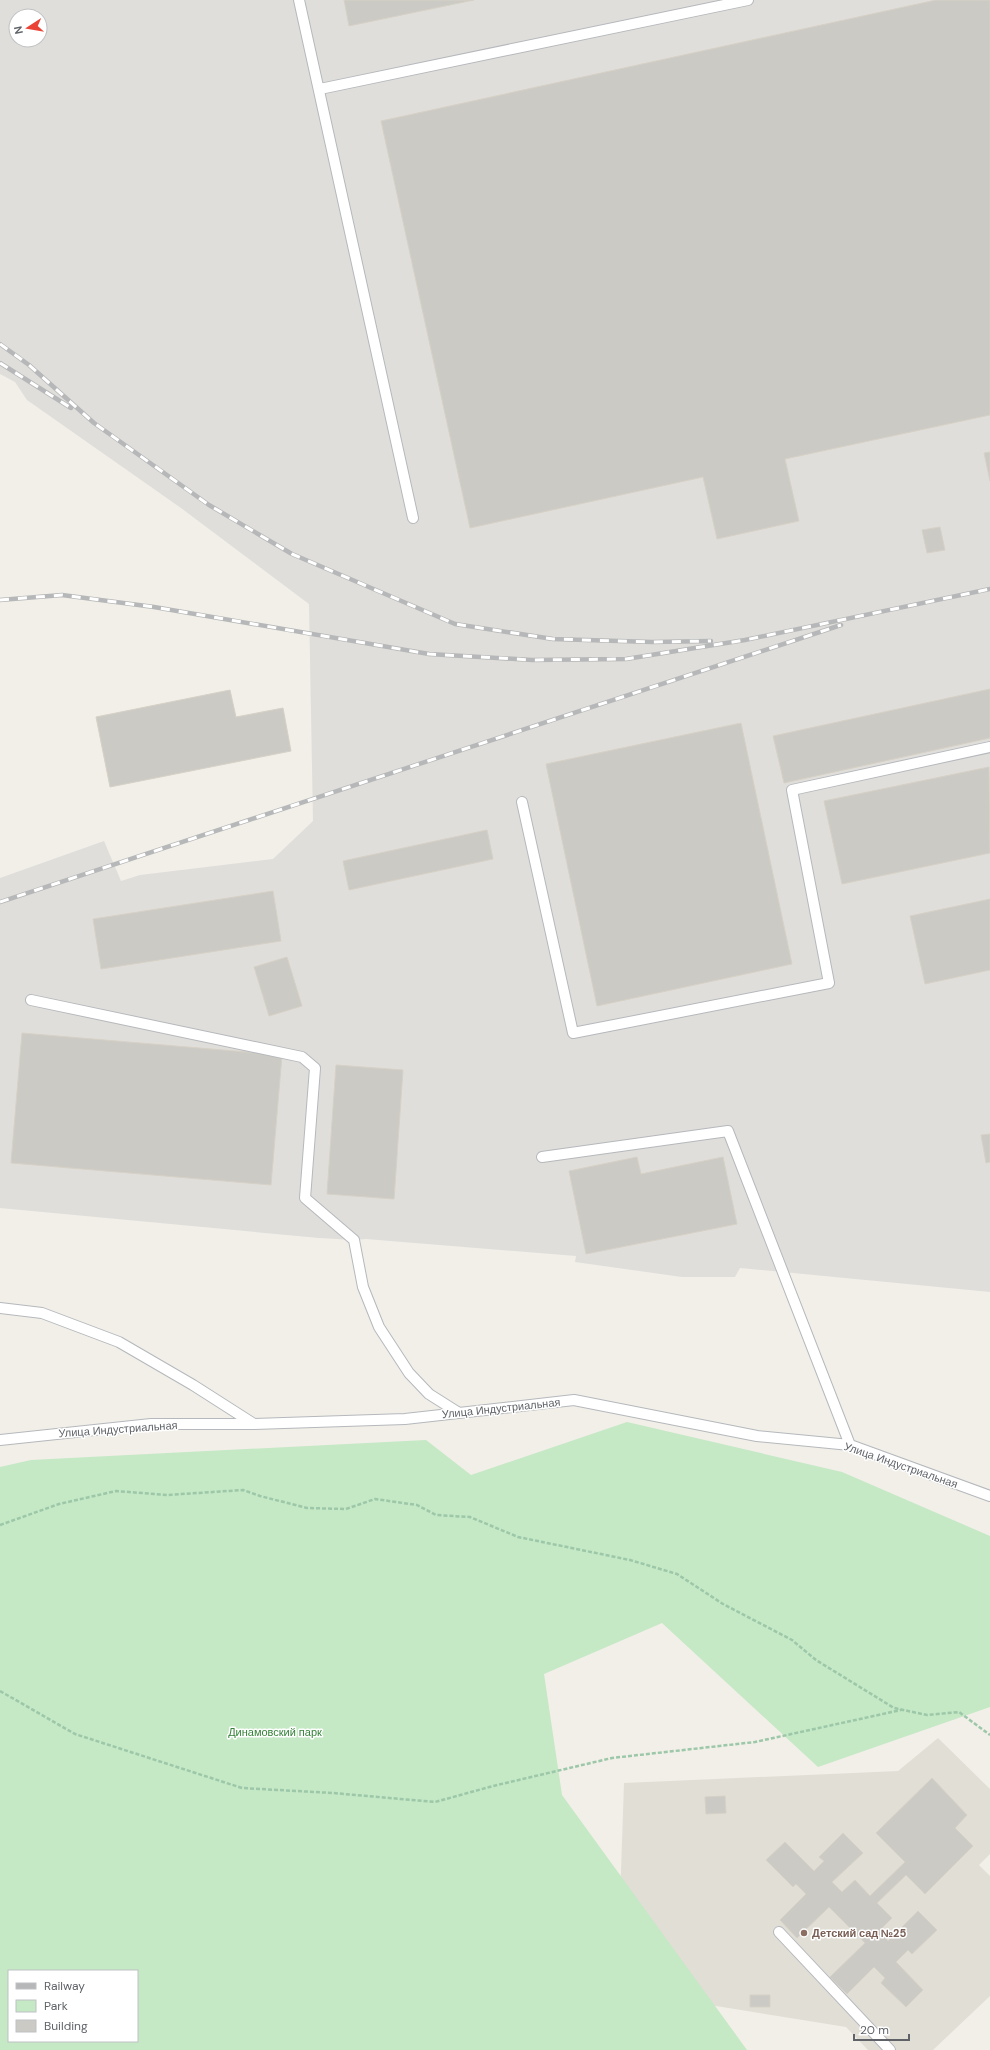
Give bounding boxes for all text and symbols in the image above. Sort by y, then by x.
north arrow [8,8,48,48]
text: N [11,25,26,35]
street label: Улица Индустриальная [441,1395,561,1421]
street label: Улица Индустриальная [58,1418,178,1440]
street label: Улица Индустриальная [842,1439,960,1491]
park label: Динамовский парк [228,1725,322,1739]
place label: Детский сад №25 [812,1926,906,1940]
marker: Детский сад №25 [799,1928,809,1938]
legend [8,1970,138,2042]
text: Railway [44,1978,85,1994]
text: Park [44,1998,68,2014]
scale bar [854,2016,909,2042]
text: Building [44,2018,88,2034]
text: 20 m [860,2022,889,2038]

